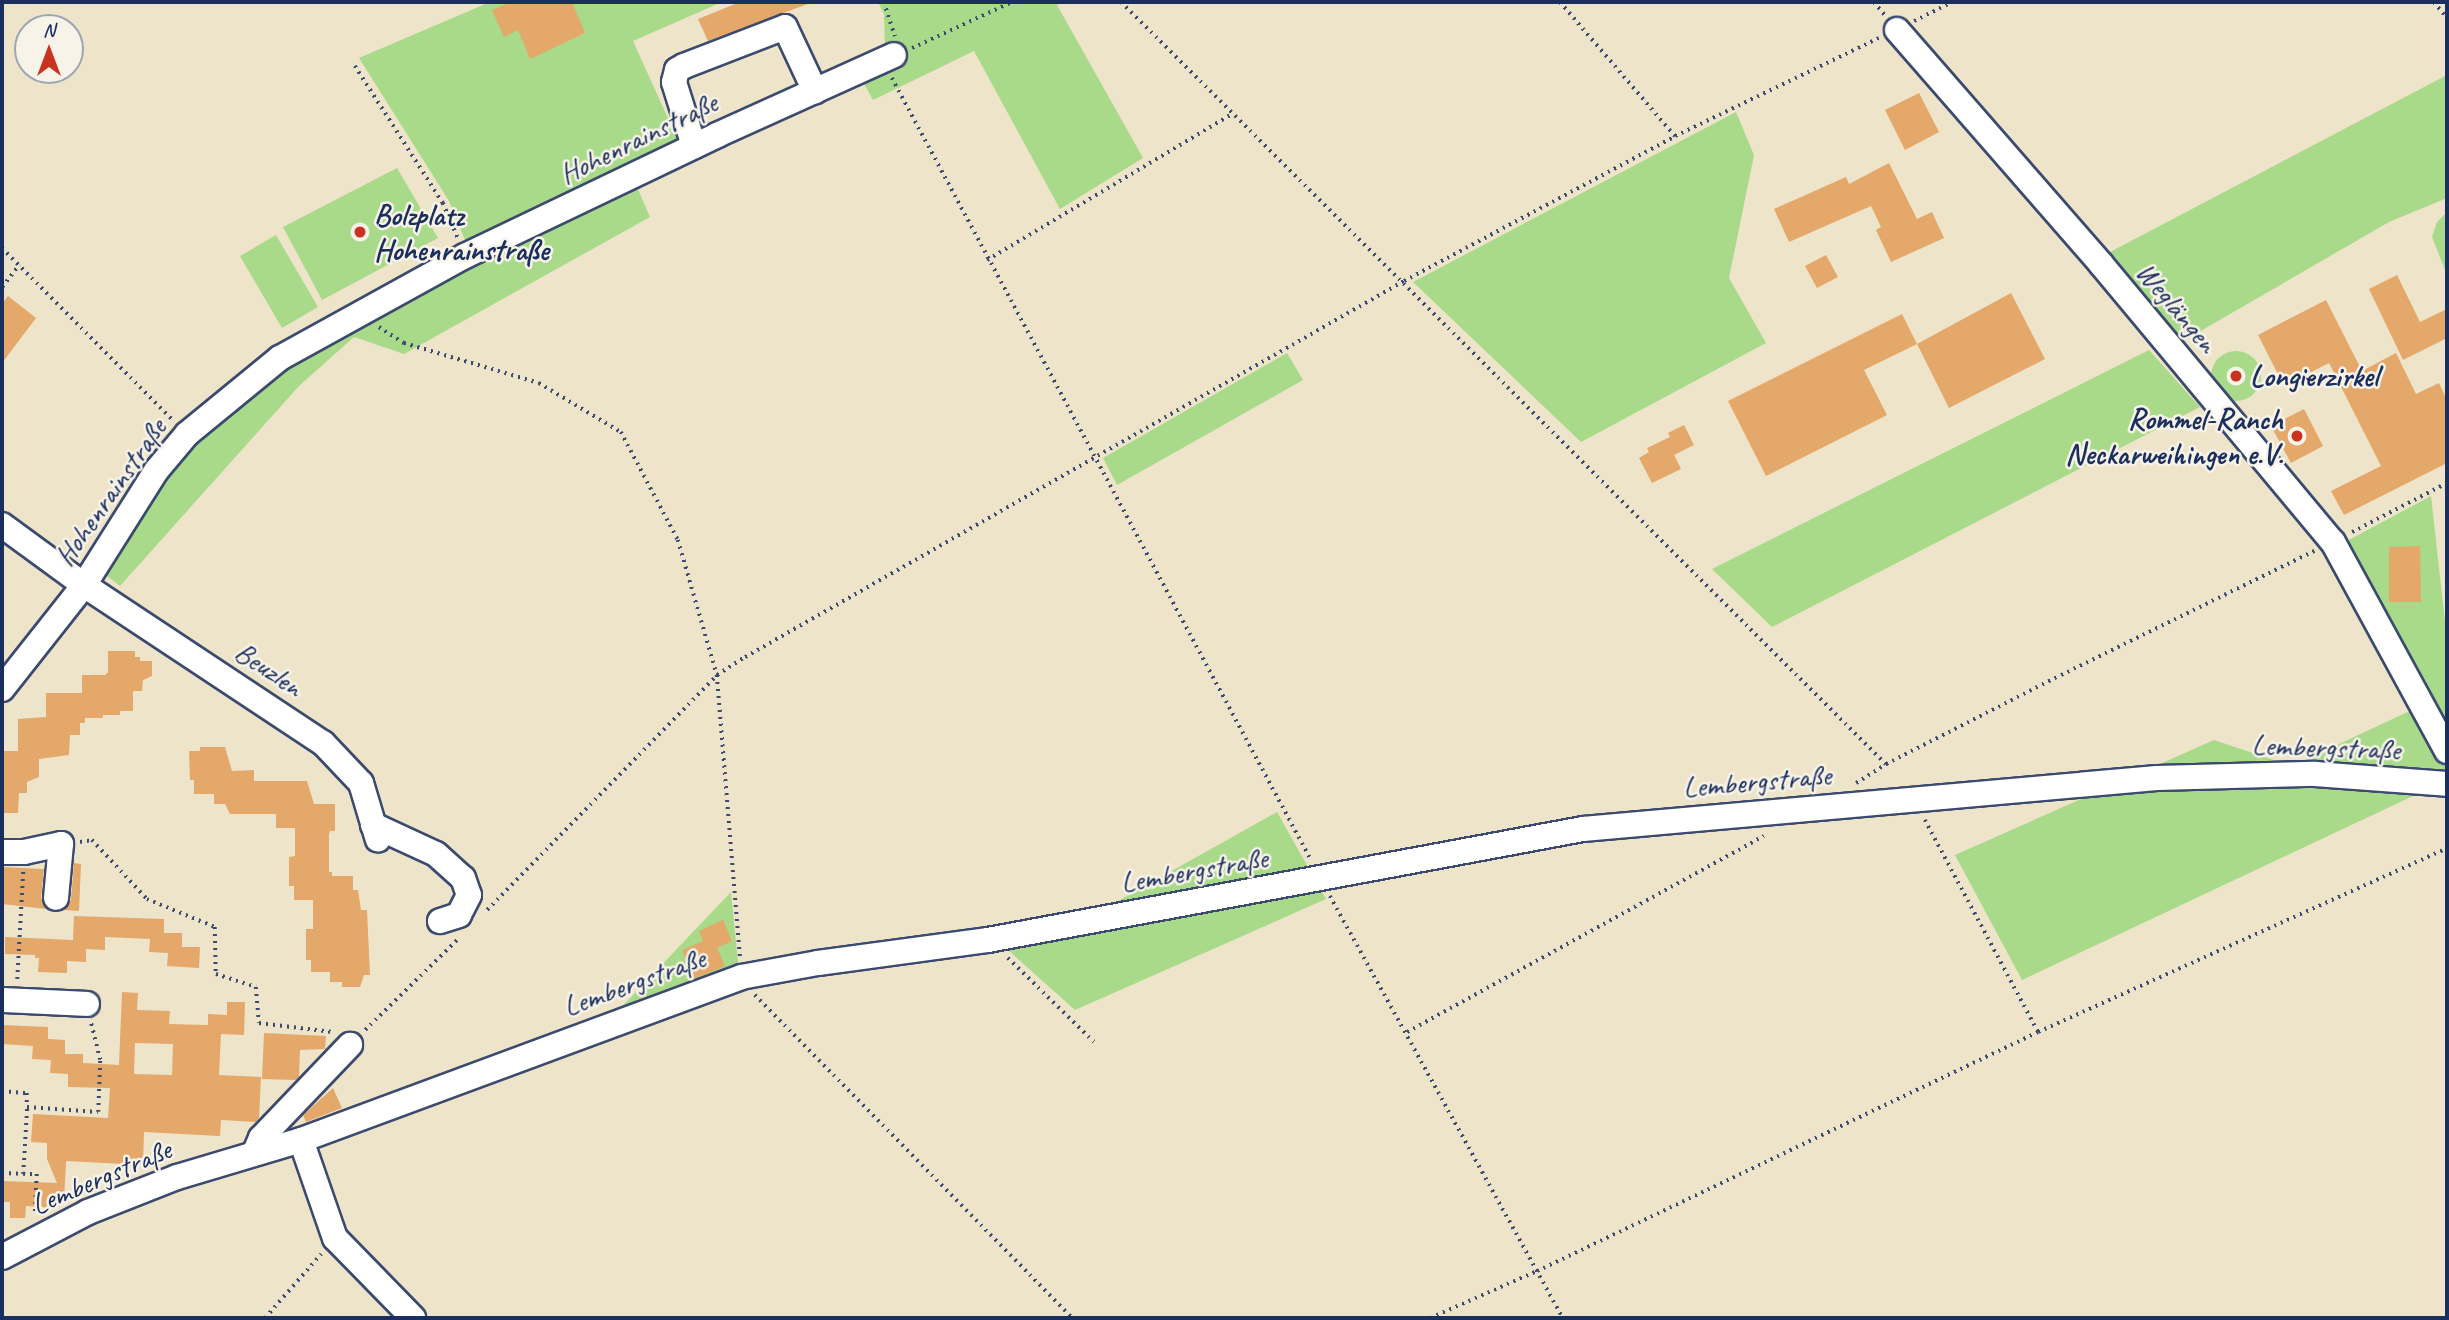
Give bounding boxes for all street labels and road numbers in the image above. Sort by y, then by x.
street label: Hohenrainstraße [553,84,723,192]
street label: Weglängen [2129,254,2225,360]
street label: Hohenrainstraße [46,411,174,573]
street label: Beuzlen [228,633,310,705]
street label: Lembergstraße [2251,726,2401,768]
street label: Lembergstraße [1681,757,1833,805]
street label: Lembergstraße [1118,839,1270,901]
street label: Lembergstraße [558,940,710,1024]
street label: Lembergstraße [26,1131,176,1223]

